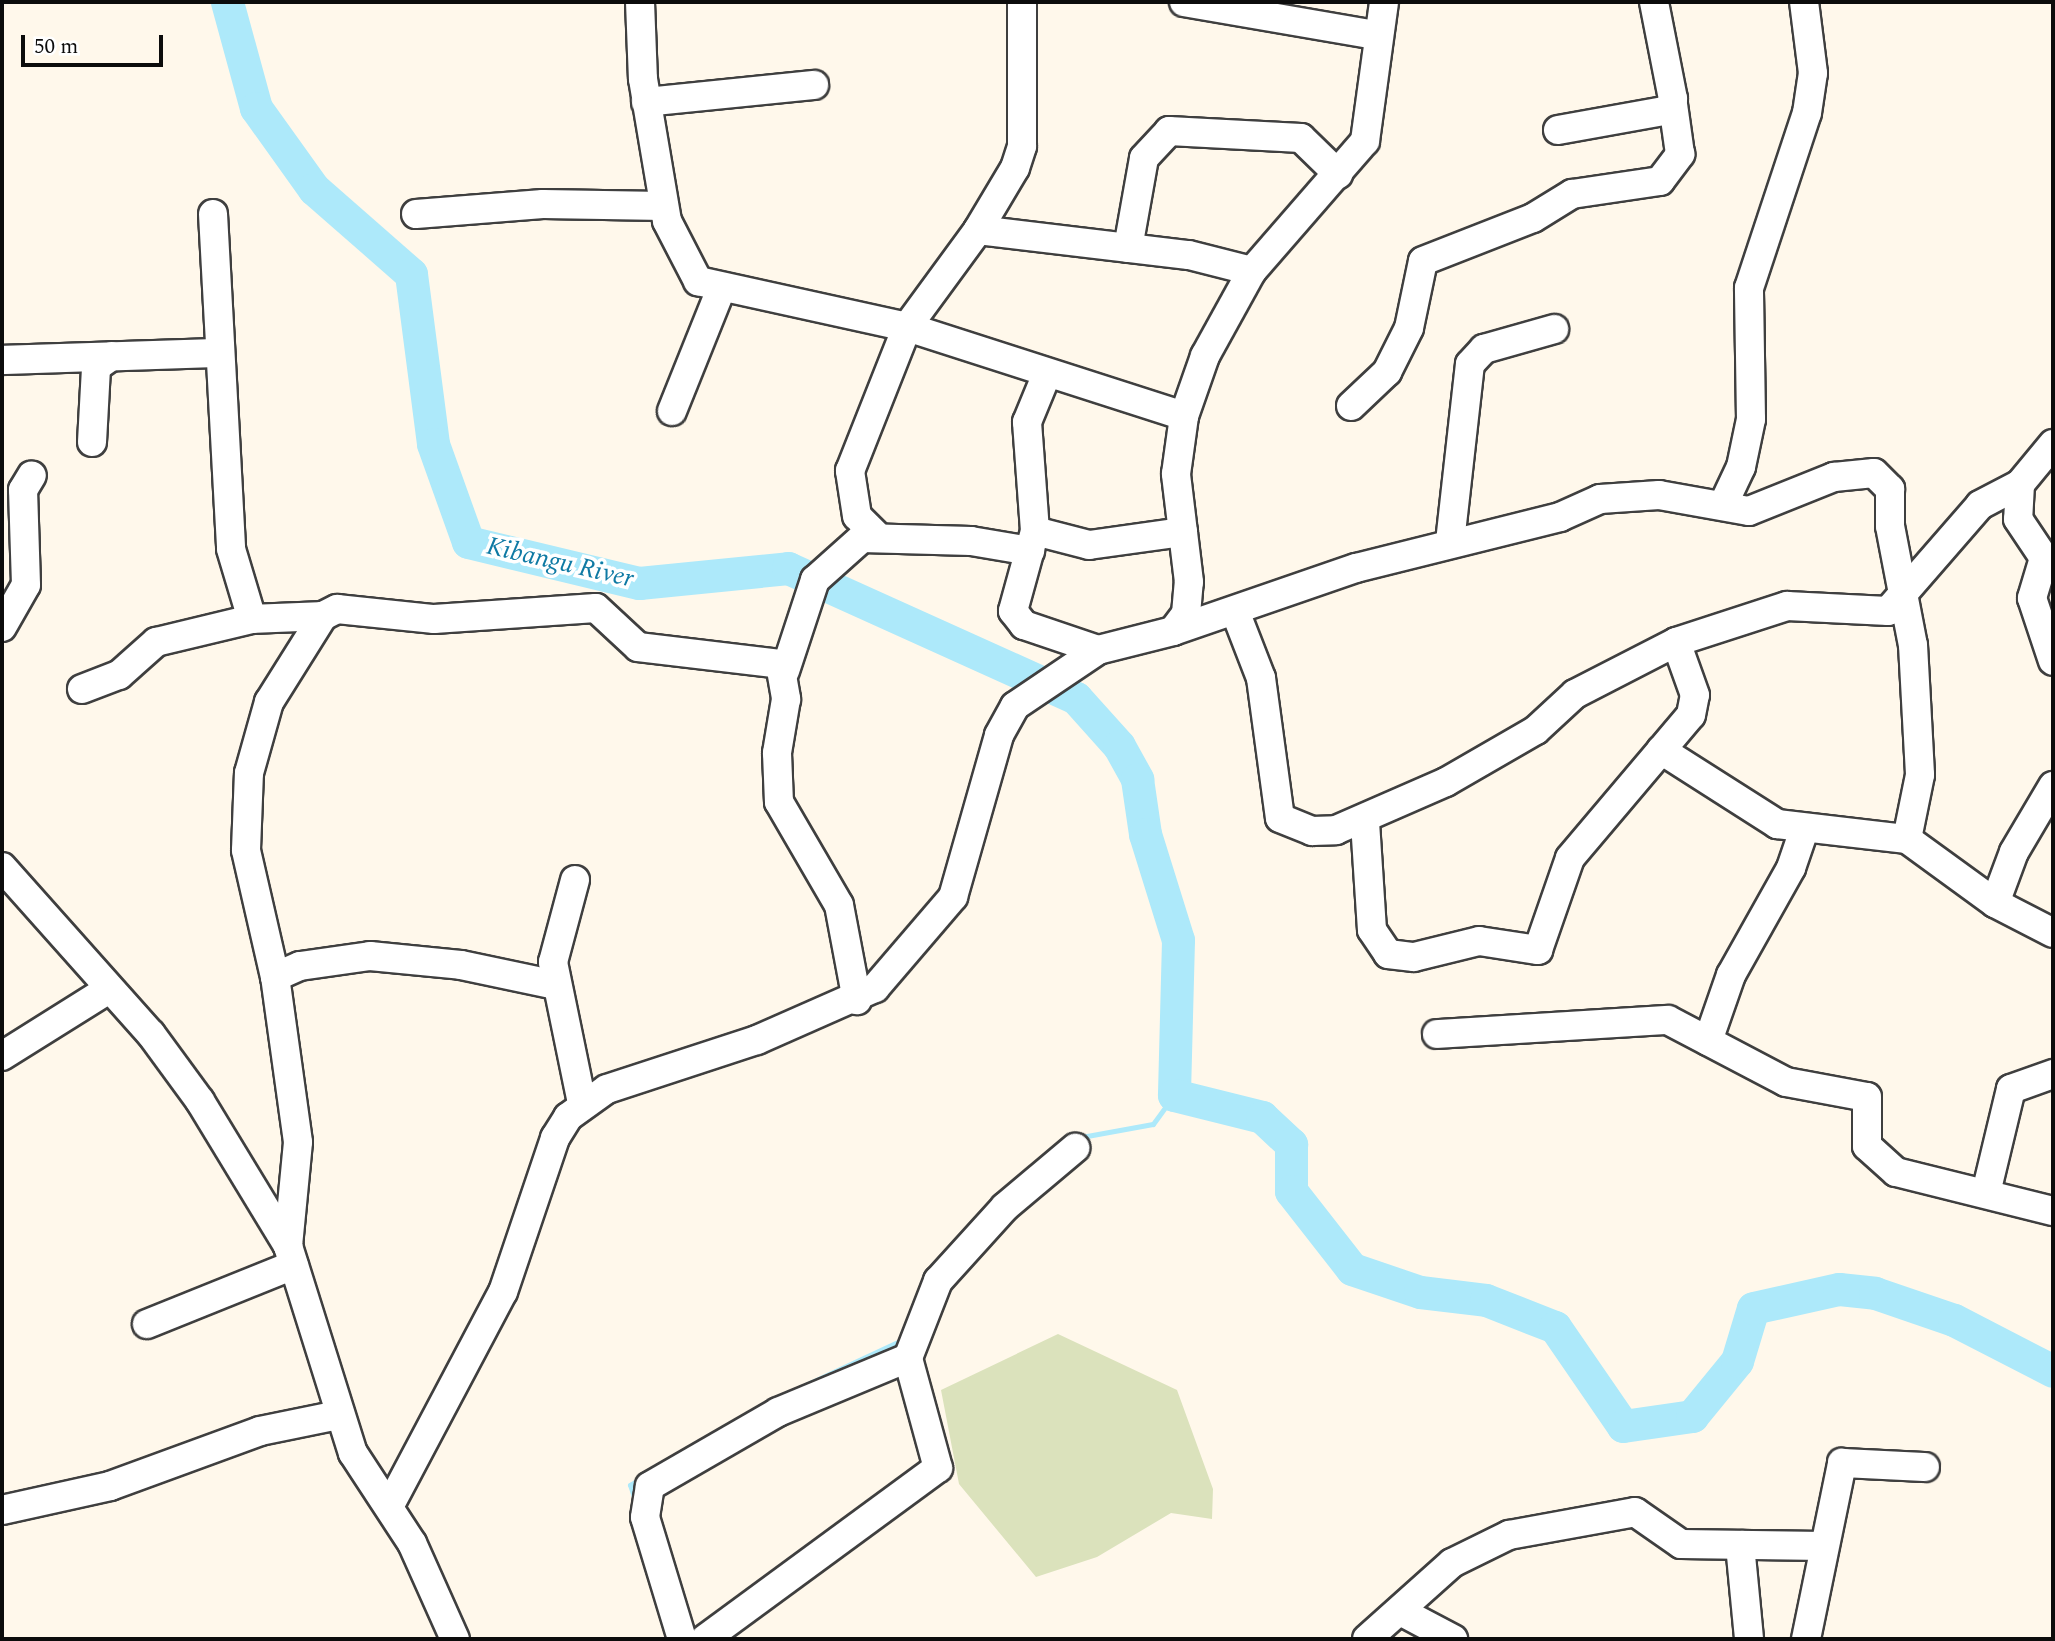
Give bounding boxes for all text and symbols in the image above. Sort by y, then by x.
scale bar [24,21,166,65]
text: 50 m [34,31,78,63]
water label: Kibangu River [483,531,637,595]

